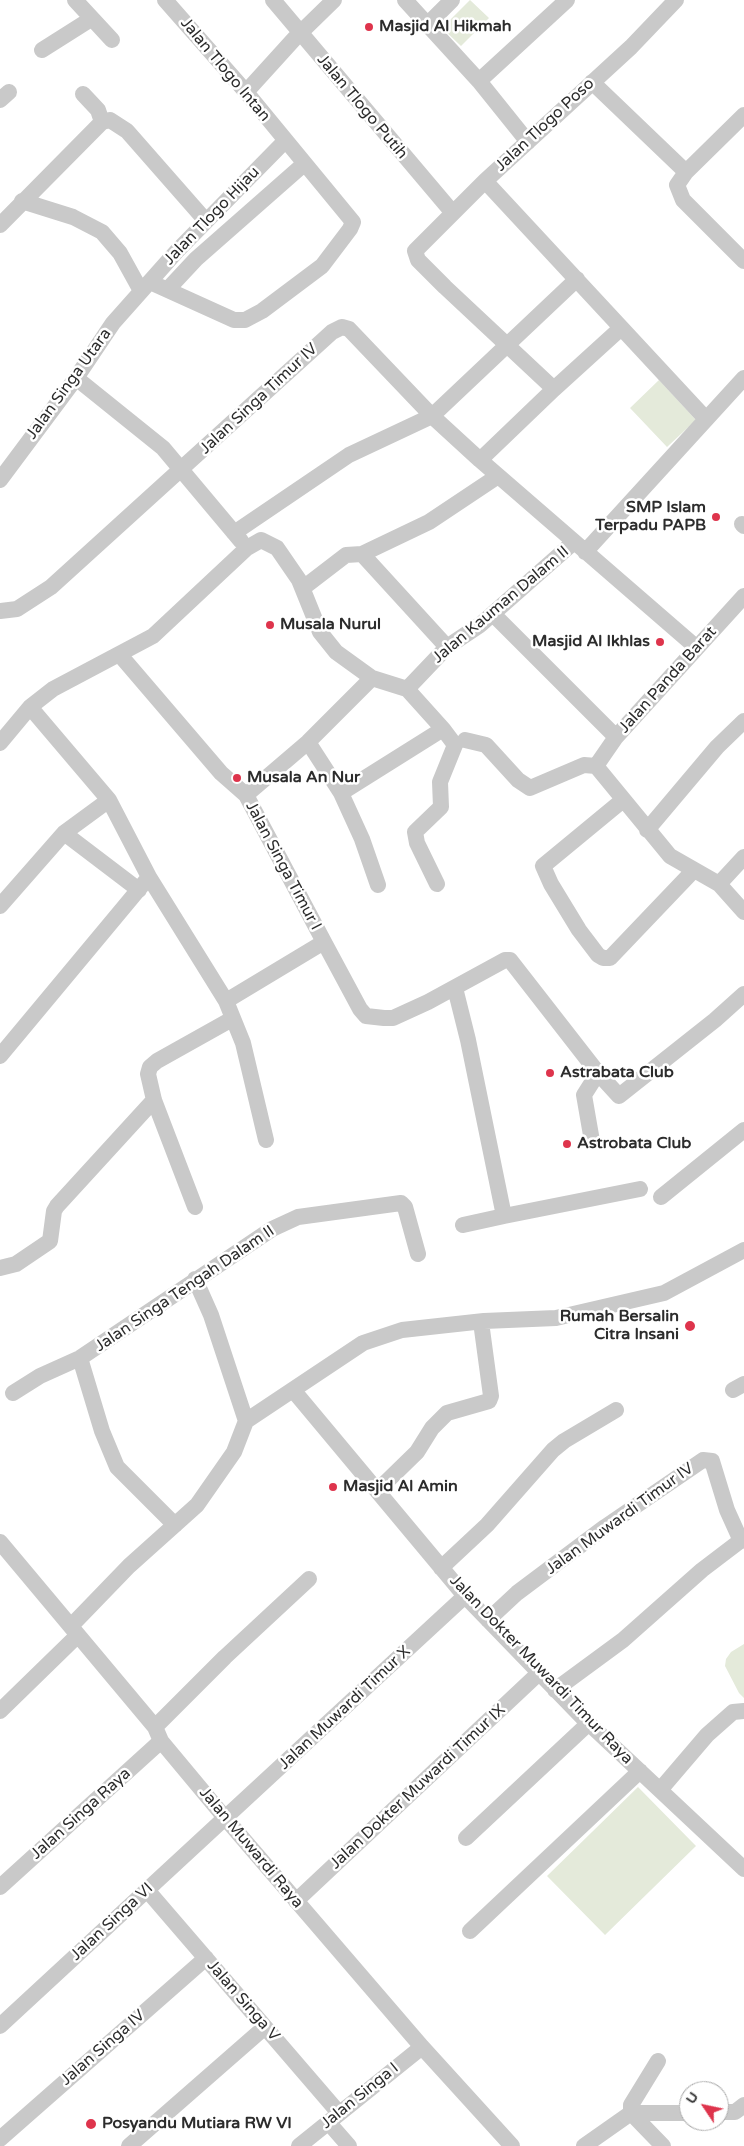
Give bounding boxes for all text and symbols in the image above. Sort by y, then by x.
street label: Jalan Tlogo Intan [176,14,274,126]
place label: Masjid Al Hikmah [379,17,511,37]
marker: Masjid Al Hikmah [363,21,375,33]
street label: Jalan Tlogo Putih [313,51,411,163]
street label: Jalan Tlogo Poso [492,74,598,176]
street label: Jalan Tlogo Hijau [160,163,264,269]
street label: Jalan Singa Utara [22,325,116,443]
street label: Jalan Singa Timur IV [196,339,322,459]
place label: SMP Islam Terpadu PAPB [595,498,706,536]
marker: SMP Islam Terpadu PAPB [710,511,722,523]
street label: Jalan Kauman Dalam II [429,542,573,668]
place label: Musala Nurul [280,615,381,635]
marker: Musala Nurul [264,619,276,631]
street label: Jalan Panda Barat [615,623,721,737]
place label: Masjid Al Ikhlas [532,632,650,652]
marker: Masjid Al Ikhlas [654,636,666,648]
place label: Musala An Nur [247,768,360,788]
marker: Musala An Nur [231,772,243,784]
street label: Jalan Singa Timur I [241,798,325,934]
place label: Astrabata Club [560,1063,674,1083]
marker: Astrabata Club [544,1067,556,1079]
place label: Astrobata Club [577,1134,691,1154]
marker: Astrobata Club [561,1138,573,1150]
street label: Jalan Singa Tengah Dalam II [92,1222,278,1356]
place label: Rumah Bersalin Citra Insani [560,1307,679,1345]
marker: Rumah Bersalin Citra Insani [683,1319,697,1333]
street label: Jalan Muwardi Timur IV [542,1459,698,1579]
place label: Masjid Al Amin [343,1477,458,1497]
marker: Masjid Al Amin [327,1481,339,1493]
street label: Jalan Dokter Muwardi Timur Raya [445,1571,637,1769]
street label: Jalan Muwardi Timur X [275,1642,415,1774]
street label: Jalan Dokter Muwardi Timur IX [326,1701,510,1873]
street label: Jalan Singa Raya [27,1764,135,1864]
street label: Jalan Muwardi Raya [195,1784,307,1912]
street label: Jalan Singa VI [67,1879,157,1965]
street label: Jalan Singa V [203,1957,283,2045]
street label: Jalan Singa IV [57,2006,149,2090]
street label: Jalan Singa I [317,2059,403,2133]
north arrow [679,2081,729,2131]
text: U [682,2089,702,2107]
place label: Posyandu Mutiara RW VI [102,2114,292,2134]
marker: Posyandu Mutiara RW VI [84,2117,98,2131]

